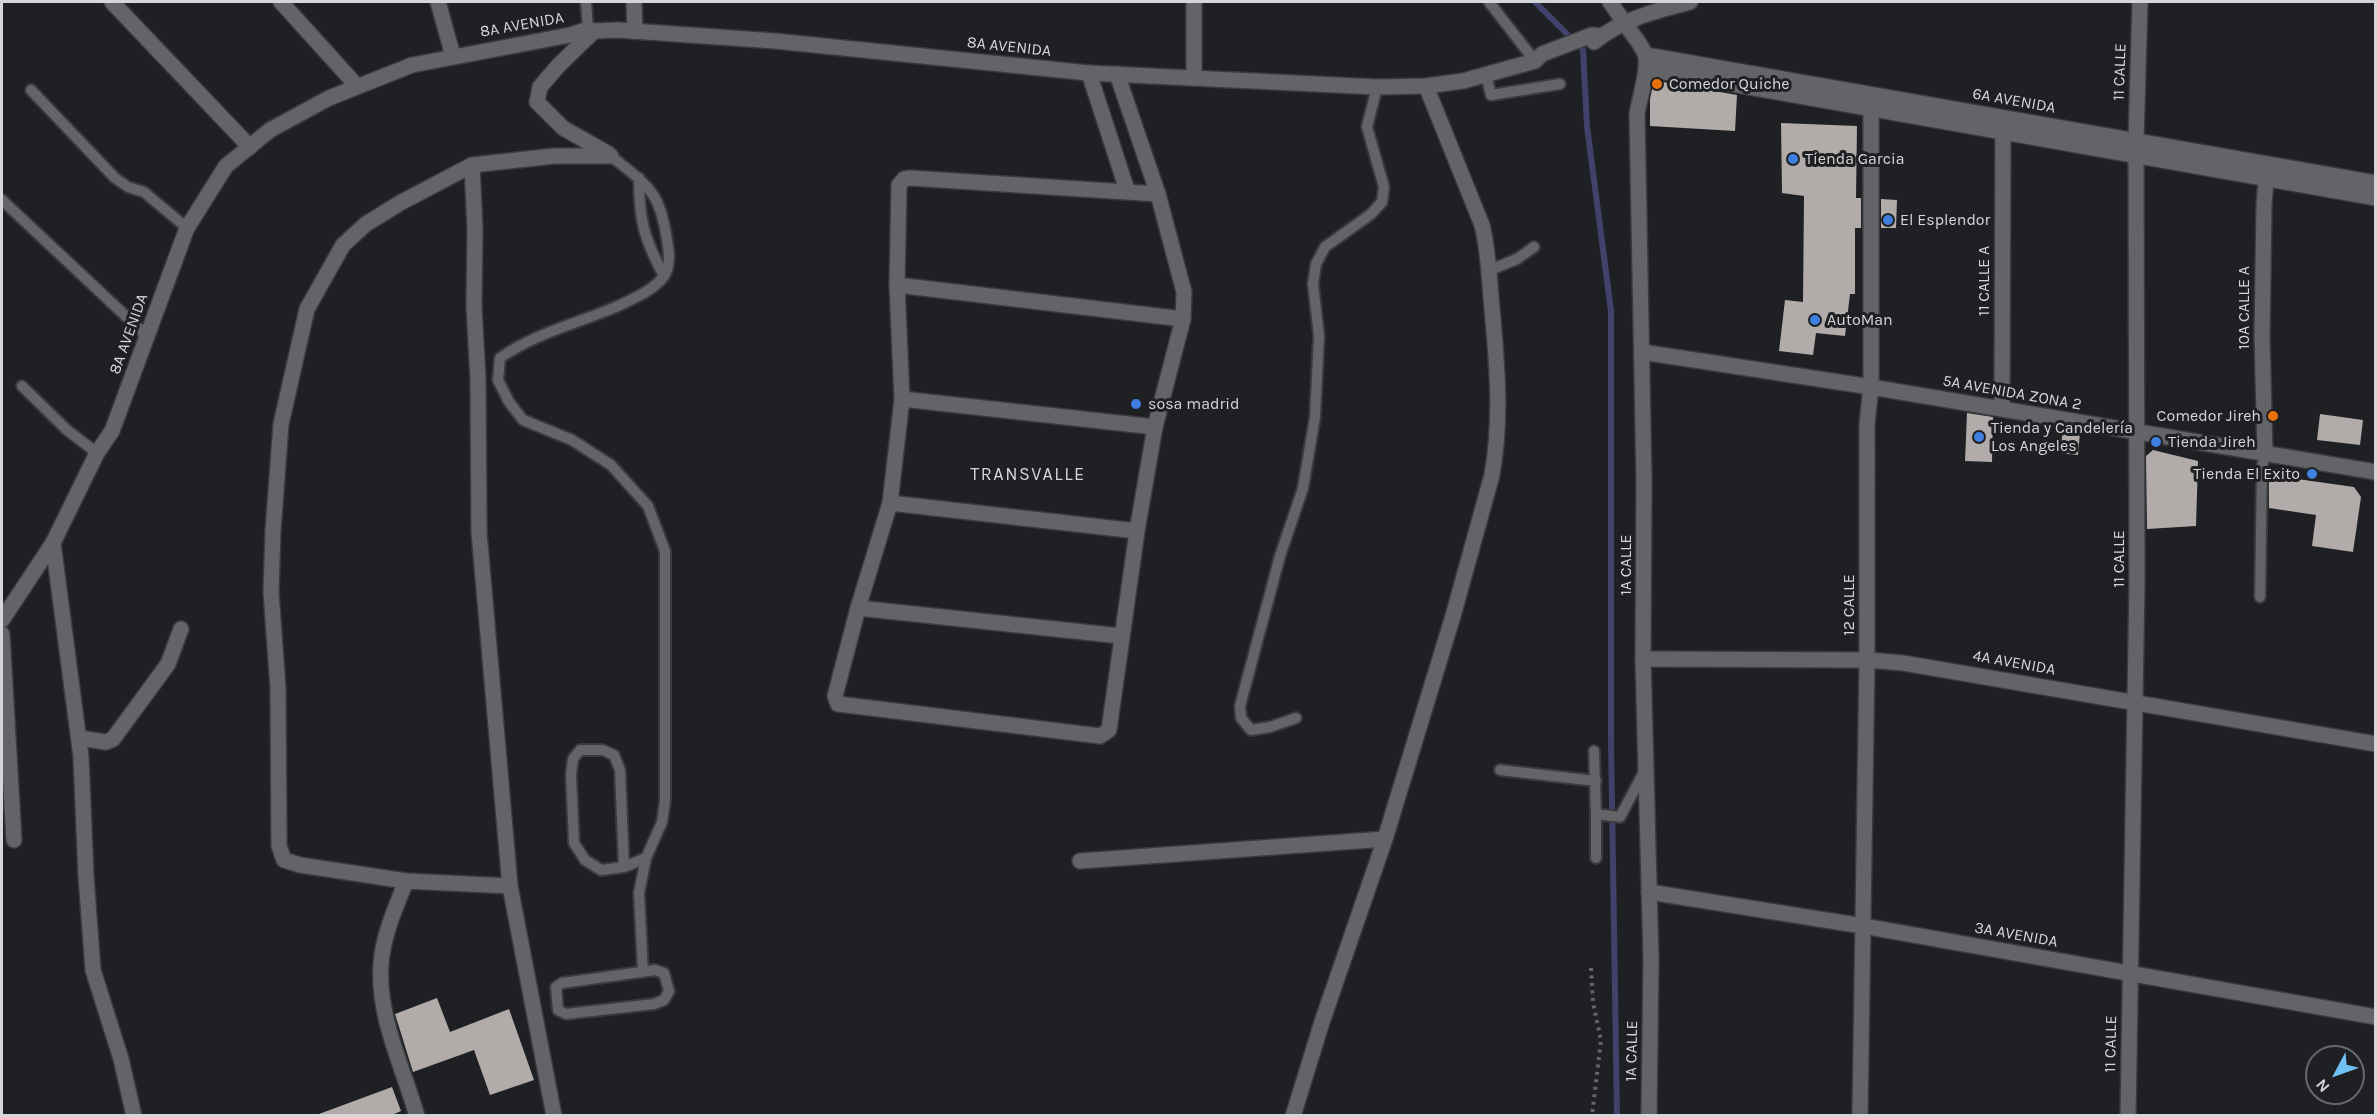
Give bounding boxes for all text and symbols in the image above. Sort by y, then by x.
street label: 8A AVENIDA [479,8,565,42]
street label: 8A AVENIDA [966,33,1052,61]
street label: 11 CALLE [2109,43,2131,101]
place label: Comedor Quiche [1669,74,1790,94]
marker: Comedor Quiche [1650,77,1664,91]
street label: 6A AVENIDA [1971,84,2057,118]
place label: Tienda Garcia [1805,149,1904,169]
marker: Tienda Garcia [1786,152,1800,166]
place label: El Esplendor [1900,210,1990,230]
marker: El Esplendor [1881,213,1895,227]
street label: 11 CALLE A [1974,246,1994,316]
street label: 10A CALLE A [2234,266,2254,350]
street label: 8A AVENIDA [105,291,153,377]
place label: AutoMan [1827,310,1893,330]
marker: AutoMan [1808,313,1822,327]
street label: 5A AVENIDA ZONA 2 [1941,371,2083,415]
place label: sosa madrid [1148,394,1239,414]
marker: sosa madrid [1129,397,1143,411]
place label: Comedor Jireh [2157,406,2261,426]
marker: Comedor Jireh [2266,409,2280,423]
place label: Tienda y Candelería Los Angeles [1991,418,2133,456]
marker: Tienda y Candelería Los Angeles [1972,430,1986,444]
place label: Tienda Jireh [2168,432,2256,452]
marker: Tienda Jireh [2149,435,2163,449]
district label: TRANSVALLE [970,464,1086,486]
place label: Tienda El Exito [2193,464,2300,484]
marker: Tienda El Exito [2305,467,2319,481]
street label: 11 CALLE [2109,530,2129,588]
street label: 1A CALLE [1616,534,1636,596]
street label: 12 CALLE [1839,574,1859,636]
street label: 4A AVENIDA [1971,646,2057,680]
street label: 3A AVENIDA [1973,918,2059,952]
street label: 11 CALLE [2101,1015,2121,1073]
street label: 1A CALLE [1622,1020,1642,1082]
north arrow [2305,1045,2365,1105]
text: N [2312,1075,2333,1096]

